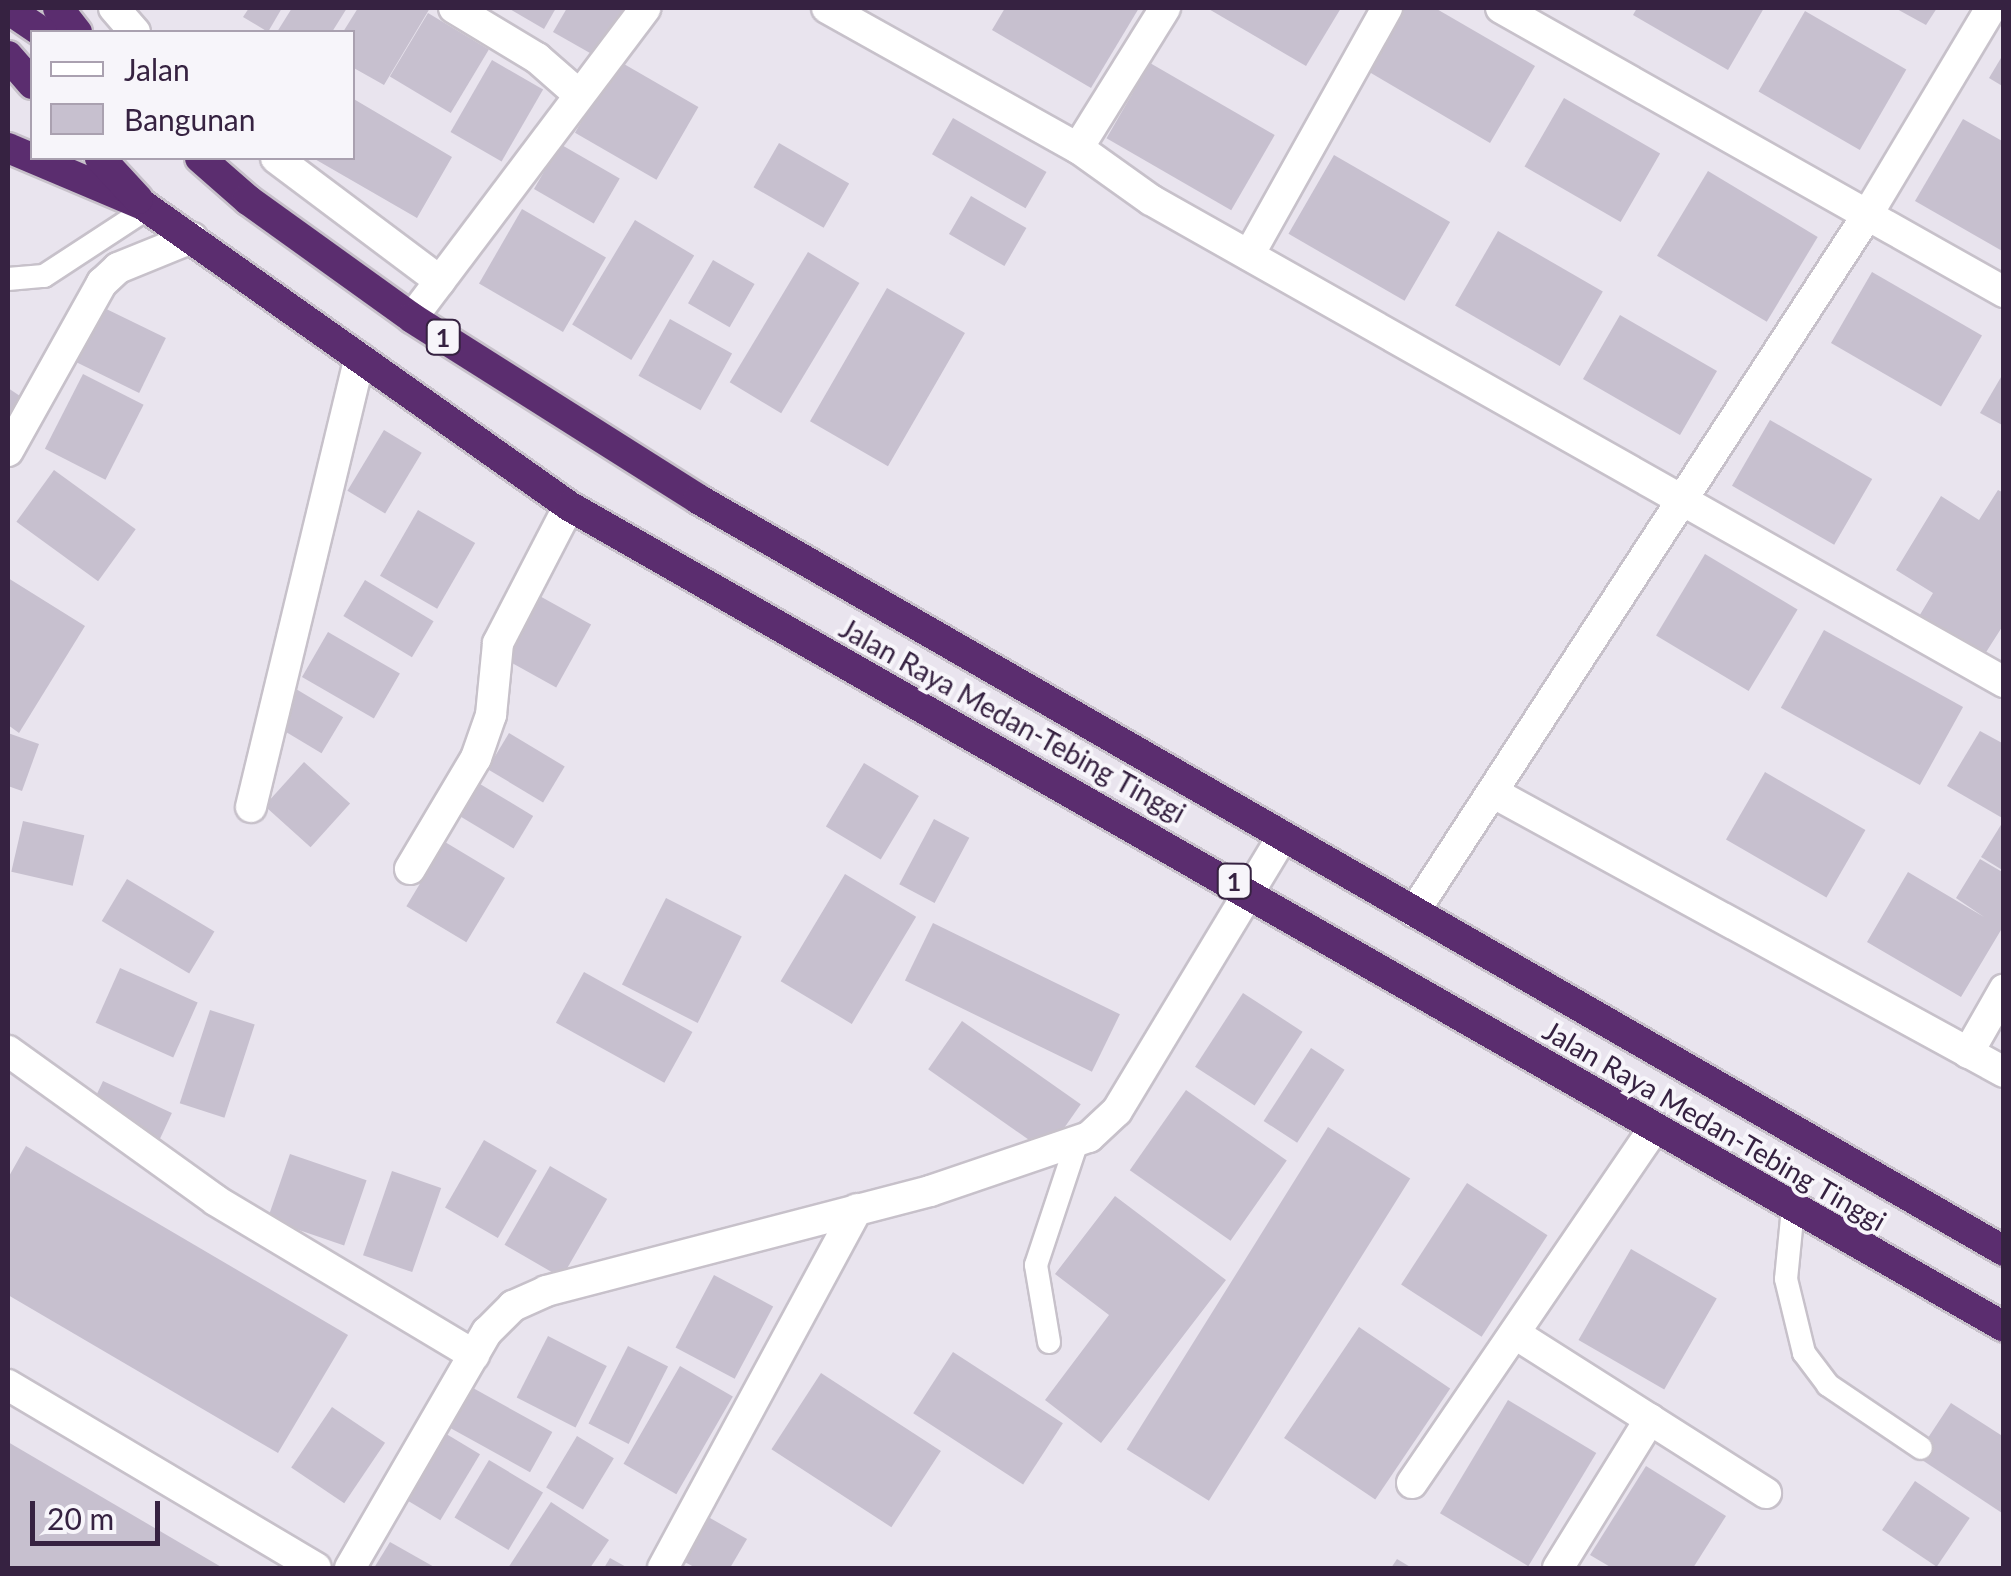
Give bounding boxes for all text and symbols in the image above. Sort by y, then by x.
legend [30,30,355,160]
text: Jalan [124,51,190,87]
text: Bangunan [124,101,256,137]
road number: 1 [426,317,460,357]
street label: Jalan Raya Medan-Tebing Tinggi [834,610,1192,830]
road number: 1 [1216,861,1252,901]
street label: Jalan Raya Medan-Tebing Tinggi [1537,1013,1893,1237]
scale bar [35,1481,165,1543]
text: 20 m [47,1500,114,1536]

